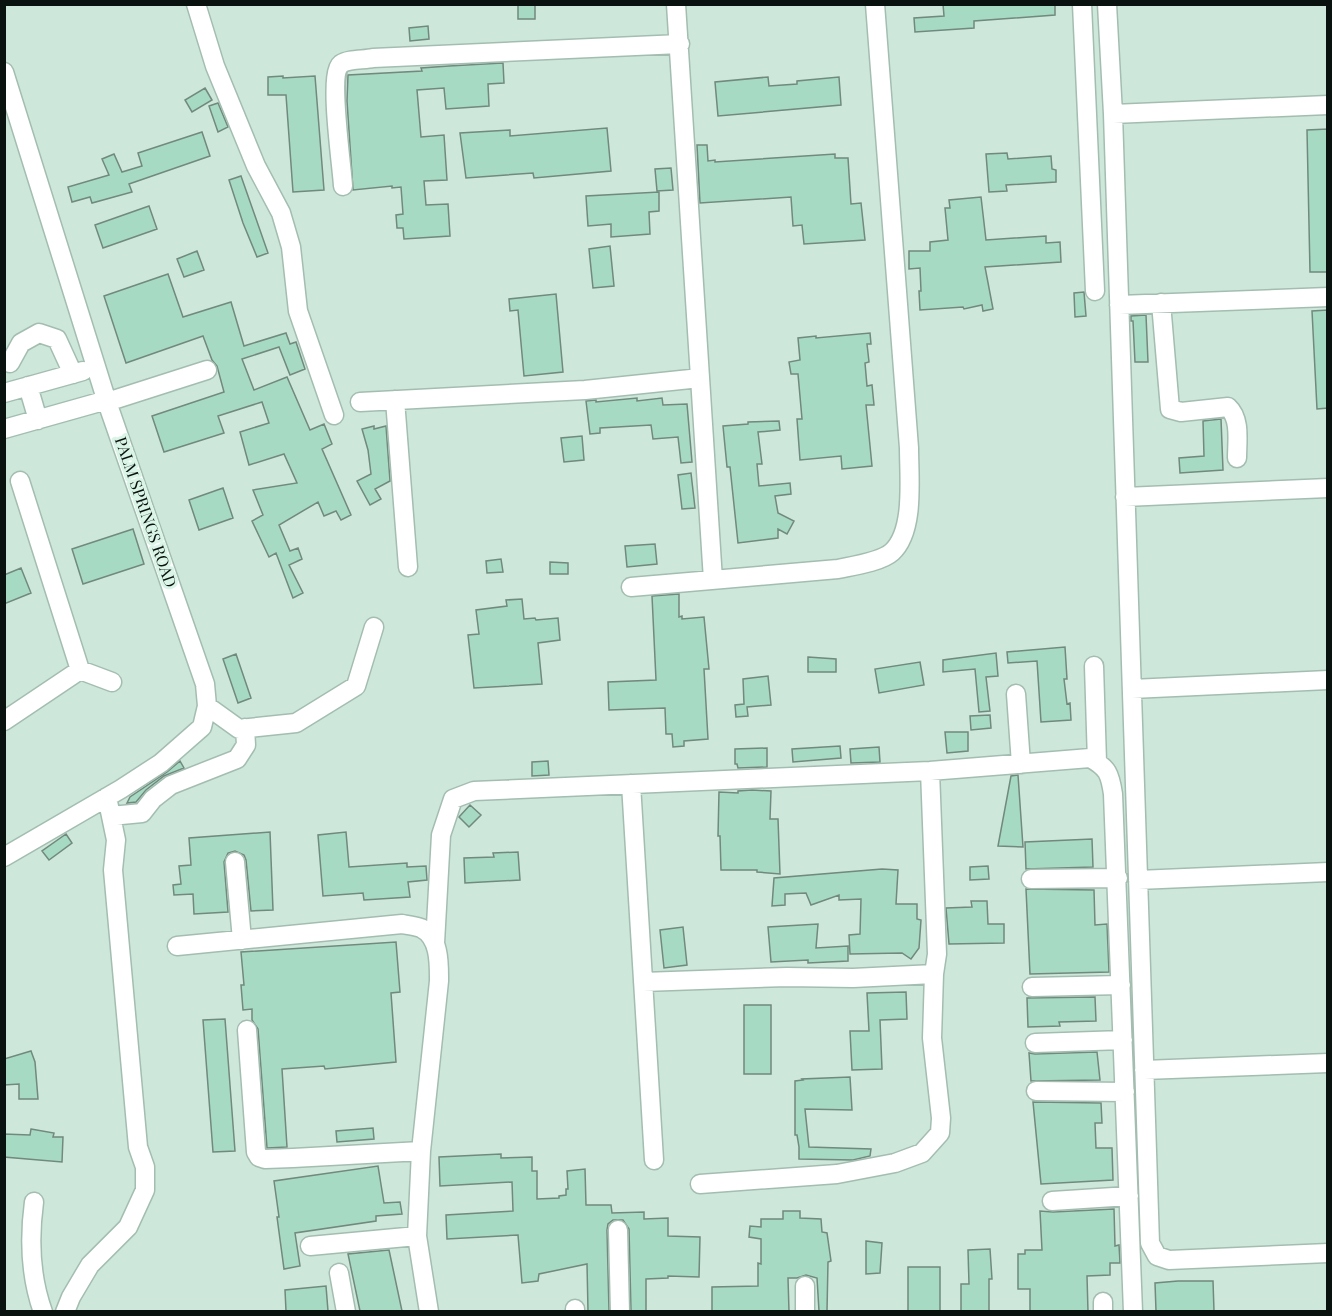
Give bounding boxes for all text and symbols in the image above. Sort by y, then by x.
street label: PALM SPRINGS ROAD [111,434,182,590]

